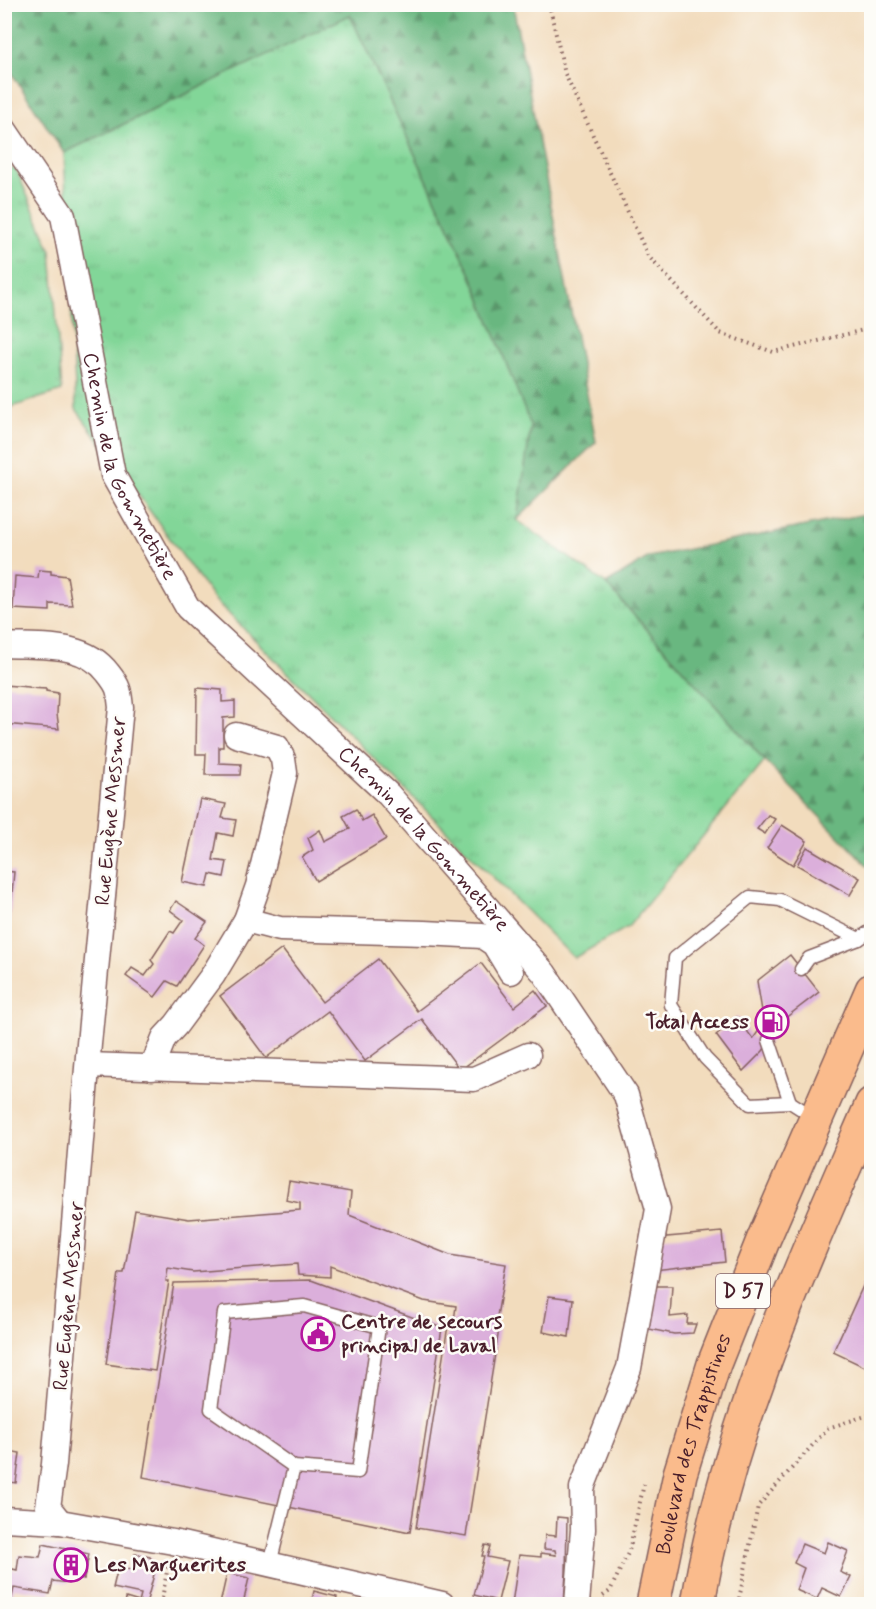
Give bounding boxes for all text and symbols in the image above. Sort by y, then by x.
street label: Chemin de la Gommetière [76,350,183,585]
street label: Rue Eugène Messmer [89,715,133,907]
street label: Chemin de la Gommetière [332,740,516,938]
fuel station icon: Total Access [754,1004,790,1040]
place label: Total Access [645,1008,750,1036]
street label: Rue Eugène Messmer [47,1200,91,1392]
road number: D 57 [716,1274,770,1308]
place label: Centre de secours principal de Laval [341,1308,503,1360]
public building icon: Centre de secours principal de Laval [300,1316,336,1352]
street label: Boulevard des Trappistines [650,1330,739,1557]
building icon: Les Marguerites [53,1547,89,1583]
place label: Les Marguerites [94,1551,247,1581]

